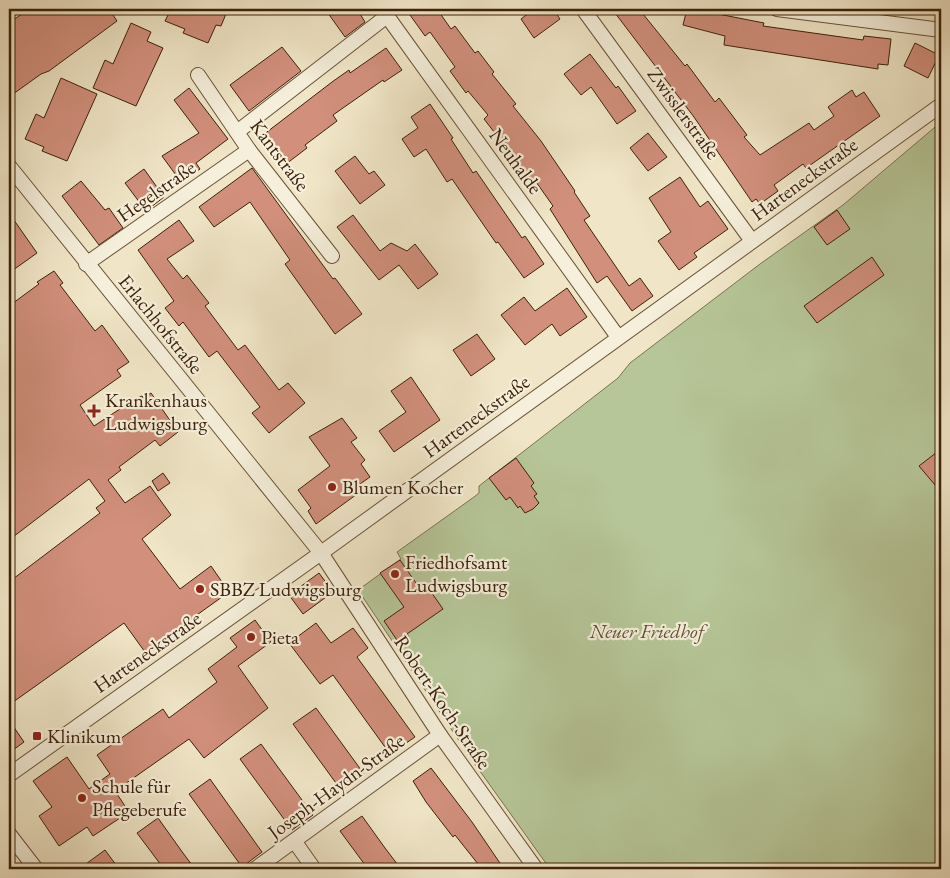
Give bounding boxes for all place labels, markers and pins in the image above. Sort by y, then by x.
place label: Krankenhaus Ludwigsburg [105,387,208,436]
marker: Krankenhaus Ludwigsburg [87,404,101,418]
place label: Blumen Kocher [342,474,464,500]
marker: Blumen Kocher [326,481,338,493]
place label: Friedhofsamt Ludwigsburg [405,549,508,598]
marker: Friedhofsamt Ludwigsburg [389,568,401,580]
place label: SBBZ Ludwigsburg [210,576,361,602]
marker: SBBZ Ludwigsburg [194,583,206,595]
place label: Pieta [261,624,299,650]
marker: Pieta [245,631,257,643]
place label: Klinikum [47,723,122,749]
marker: Klinikum [31,730,43,742]
place label: Schule für Pflegeberufe [92,773,187,822]
marker: Schule für Pflegeberufe [76,792,88,804]

